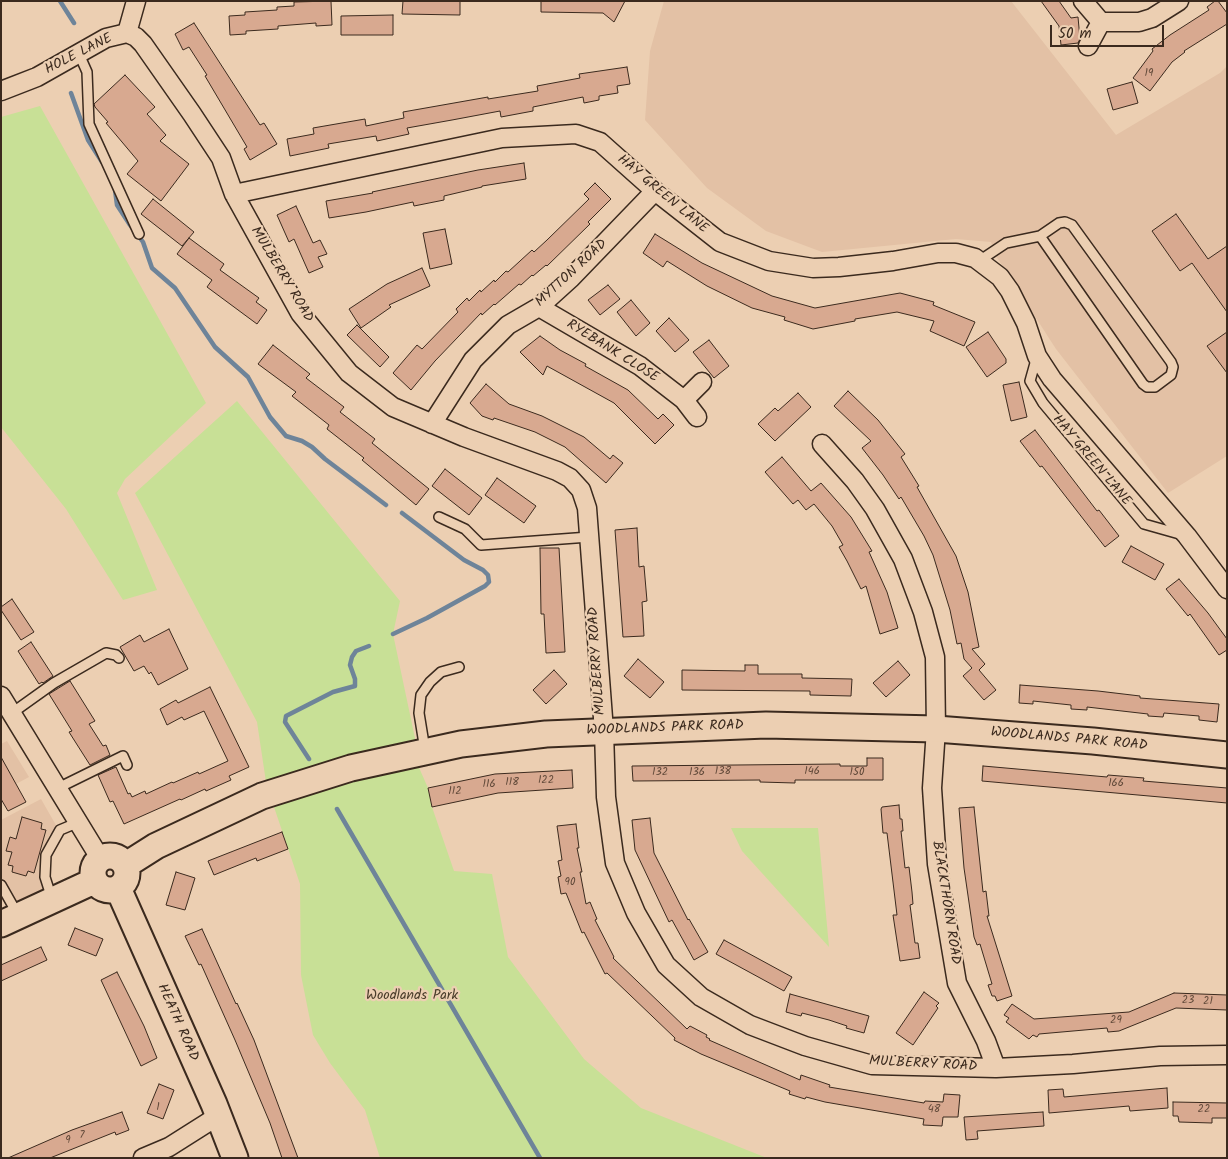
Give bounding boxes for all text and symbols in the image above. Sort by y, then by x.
scale bar [1053,15,1167,47]
text: 50 m [1058,22,1092,46]
street label: HOLE LANE [43,31,115,79]
house number: 19 [1145,67,1153,81]
street label: HAY GREEN LANE [613,152,711,238]
street label: MULBERRY ROAD [246,224,316,326]
street label: MYTTON ROAD [533,236,611,312]
street label: RYEBANK CLOSE [563,317,661,387]
street label: HAY GREEN LANE [1048,412,1134,510]
street label: MULBERRY ROAD [586,606,610,716]
street label: WOODLANDS PARK ROAD [586,718,744,740]
street label: WOODLANDS PARK ROAD [990,725,1148,755]
house number: 138 [715,765,731,779]
house number: 146 [804,765,820,779]
house number: 132 [652,766,668,780]
house number: 136 [689,766,705,780]
house number: 150 [850,766,864,780]
house number: 122 [538,774,554,788]
house number: 118 [505,776,519,790]
house number: 166 [1108,777,1124,791]
house number: 116 [482,778,496,792]
house number: 112 [448,785,462,799]
street label: BLACKTHORN ROAD [927,840,963,966]
house number: 90 [565,876,575,890]
street label: HEATH ROAD [152,982,202,1064]
park label: Woodlands Park [366,989,458,1005]
house number: 23 [1182,994,1194,1008]
house number: 21 [1203,995,1213,1009]
house number: 29 [1110,1014,1122,1028]
street label: MULBERRY ROAD [868,1054,978,1076]
house number: 1 [156,1101,160,1115]
house number: 48 [928,1103,940,1117]
house number: 22 [1198,1103,1210,1117]
house number: 7 [79,1129,85,1143]
house number: 9 [65,1134,71,1148]

